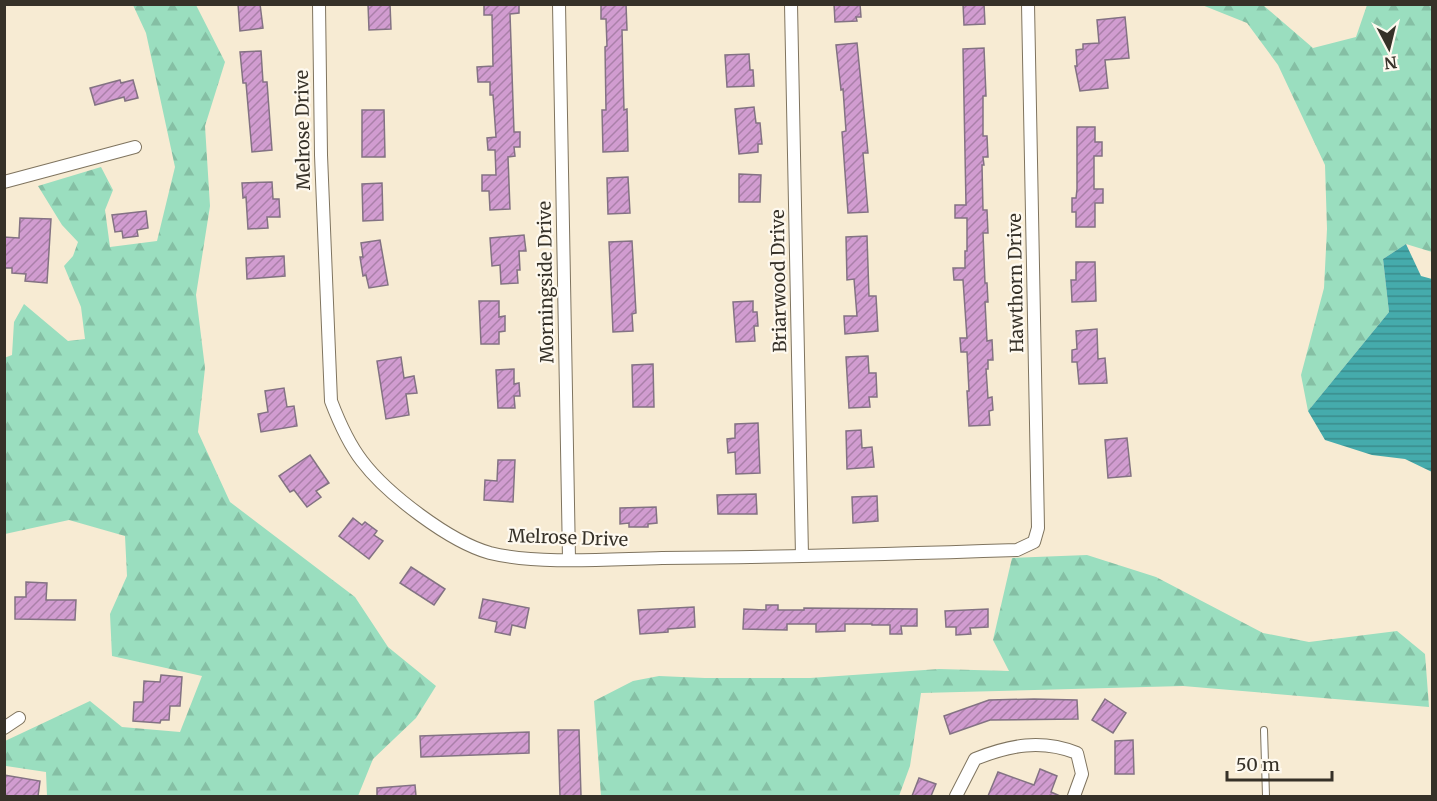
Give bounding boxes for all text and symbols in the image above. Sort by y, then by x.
north arrow [1359,18,1419,78]
text: N [1383,52,1398,74]
street label: Melrose Drive [290,70,315,190]
street label: Morningside Drive [533,201,558,363]
street label: Briarwood Drive [766,209,791,353]
street label: Hawthorn Drive [1003,213,1028,353]
street label: Melrose Drive [508,524,628,551]
scale bar [1227,744,1332,782]
text: 50 m [1236,753,1280,776]

